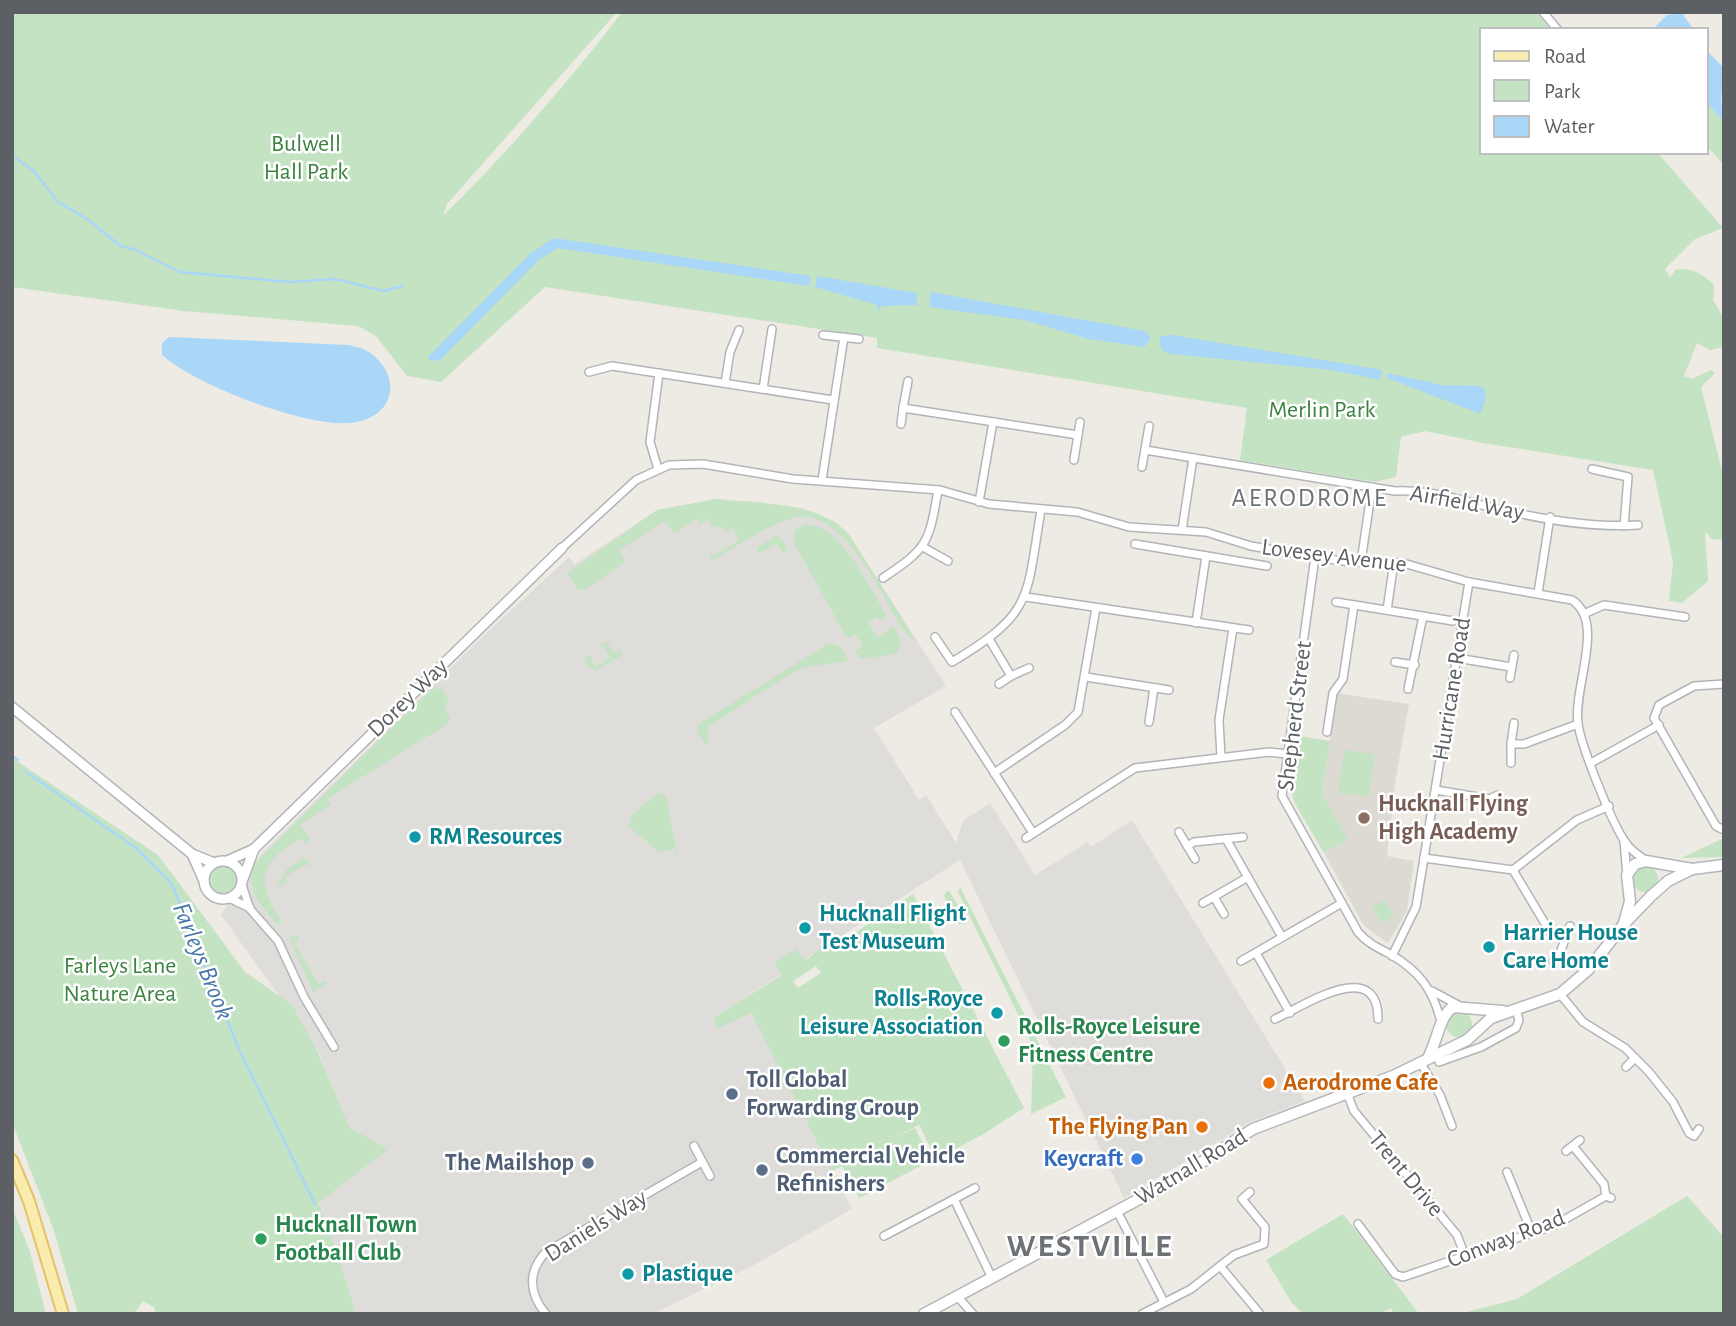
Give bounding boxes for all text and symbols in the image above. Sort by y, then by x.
legend [1480,28,1708,154]
text: Road [1544,46,1586,67]
text: Park [1544,81,1581,102]
text: Water [1544,116,1594,137]
park label: Bulwell Hall Park [264,132,348,184]
park label: Merlin Park [1269,398,1375,422]
street label: Airfield Way [1408,481,1526,525]
district label: AERODROME [1232,485,1388,511]
street label: Lovesey Avenue [1260,535,1408,577]
street label: Hurricane Road [1429,616,1475,762]
street label: Shepherd Street [1274,639,1316,792]
street label: Dorey Way [363,654,453,742]
place label: Hucknall Flying High Academy [1378,792,1529,844]
marker: Hucknall Flying High Academy [1356,810,1372,826]
place label: RM Resources [429,825,562,849]
marker: RM Resources [407,829,423,845]
water label: Farleys Brook [168,899,238,1023]
place label: Hucknall Flight Test Museum [819,902,966,954]
marker: Hucknall Flight Test Museum [797,920,813,936]
place label: Harrier House Care Home [1503,921,1638,973]
marker: Harrier House Care Home [1481,939,1497,955]
park label: Farleys Lane Nature Area [64,954,176,1006]
place label: Rolls-Royce Leisure Association [800,987,983,1039]
marker: Rolls-Royce Leisure Association [989,1005,1005,1021]
place label: Rolls-Royce Leisure Fitness Centre [1018,1015,1200,1067]
marker: Rolls-Royce Leisure Fitness Centre [996,1033,1012,1049]
place label: Toll Global Forwarding Group [746,1068,919,1120]
place label: Aerodrome Cafe [1283,1071,1438,1095]
marker: Aerodrome Cafe [1261,1075,1277,1091]
marker: Toll Global Forwarding Group [724,1086,740,1102]
place label: The Flying Pan [1048,1115,1188,1139]
marker: The Flying Pan [1194,1119,1210,1135]
street label: Watnall Road [1131,1124,1251,1210]
street label: Trent Drive [1364,1127,1448,1221]
place label: Commercial Vehicle Refinishers [776,1144,965,1196]
place label: Keycraft [1043,1147,1123,1171]
place label: The Mailshop [445,1151,574,1175]
marker: Keycraft [1129,1151,1145,1167]
marker: The Mailshop [580,1155,596,1171]
marker: Commercial Vehicle Refinishers [754,1162,770,1178]
street label: Daniels Way [541,1185,651,1267]
street label: Conway Road [1444,1206,1568,1272]
place label: Hucknall Town Football Club [275,1213,417,1265]
district label: WESTVILLE [1007,1230,1173,1262]
marker: Hucknall Town Football Club [253,1231,269,1247]
place label: Plastique [642,1262,733,1286]
marker: Plastique [620,1266,636,1282]

